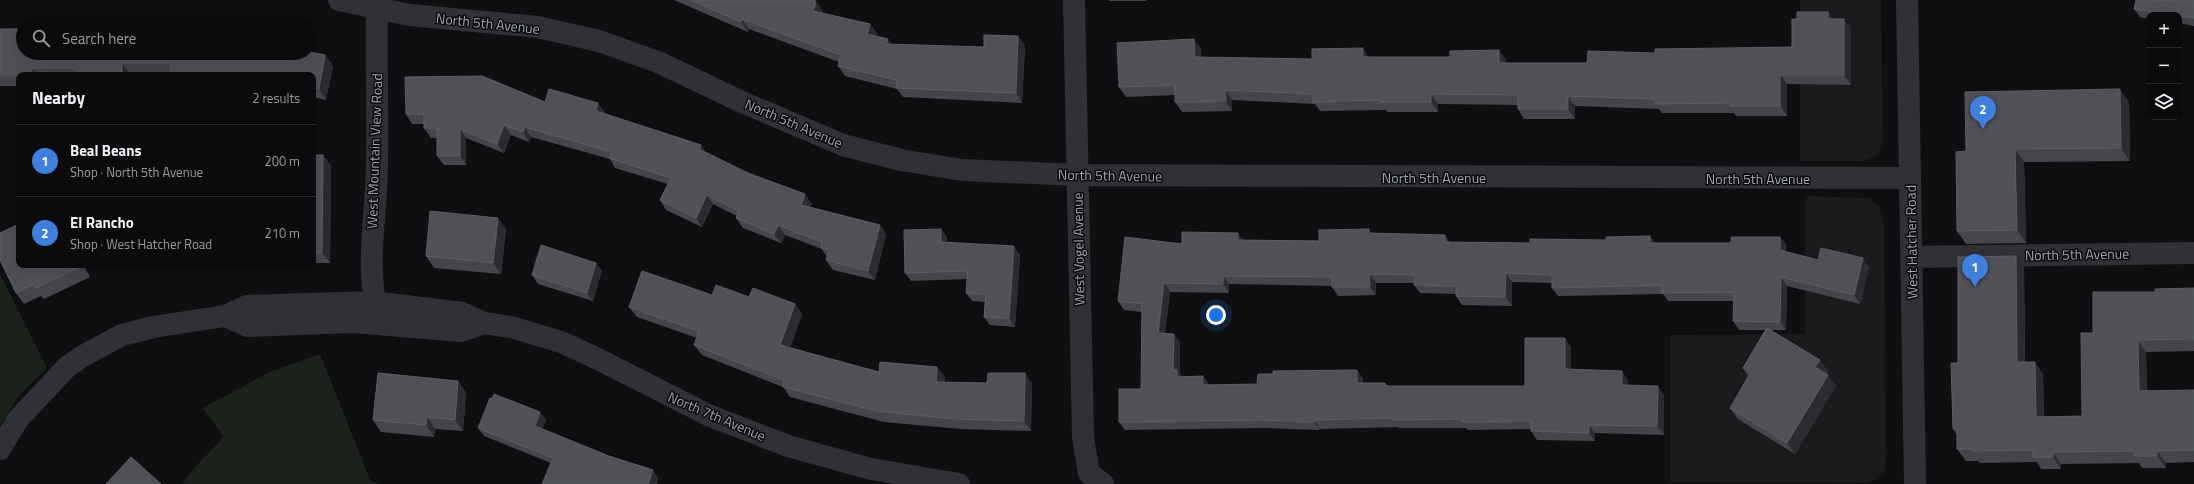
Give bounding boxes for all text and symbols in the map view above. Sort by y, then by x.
street label: North 5th Avenue [435,7,541,39]
map controls [2146,12,2182,120]
button: + [2146,12,2182,48]
search box [16,16,316,60]
icon: search [30,27,52,49]
text: Search here [62,27,136,50]
button: − [2146,48,2182,84]
street label: West Mountain View Road [361,73,387,229]
button: layers [2146,84,2182,120]
text: Nearby [32,85,85,111]
text: 2 results [252,88,300,108]
street label: North 5th Avenue [742,93,846,153]
pin: 2 [1970,96,1996,129]
text: Beal Beans [70,139,142,162]
text: 1 [41,151,49,171]
text: 200 m [264,151,300,171]
text: Shop · North 5th Avenue [70,162,203,182]
street label: North 5th Avenue [1058,164,1162,186]
street label: North 5th Avenue [1382,167,1486,188]
street label: North 5th Avenue [1706,168,1810,189]
street label: West Hatcher Road [1900,185,1922,299]
street label: West Vogel Avenue [1067,192,1089,306]
text: El Rancho [70,211,134,234]
text: 2 [41,223,49,243]
text: 210 m [264,223,300,243]
text: Shop · West Hatcher Road [70,234,212,254]
street label: North 5th Avenue [2025,243,2129,265]
pin: 1 [1962,254,1988,287]
your location [1206,305,1226,325]
street label: North 7th Avenue [665,386,769,446]

